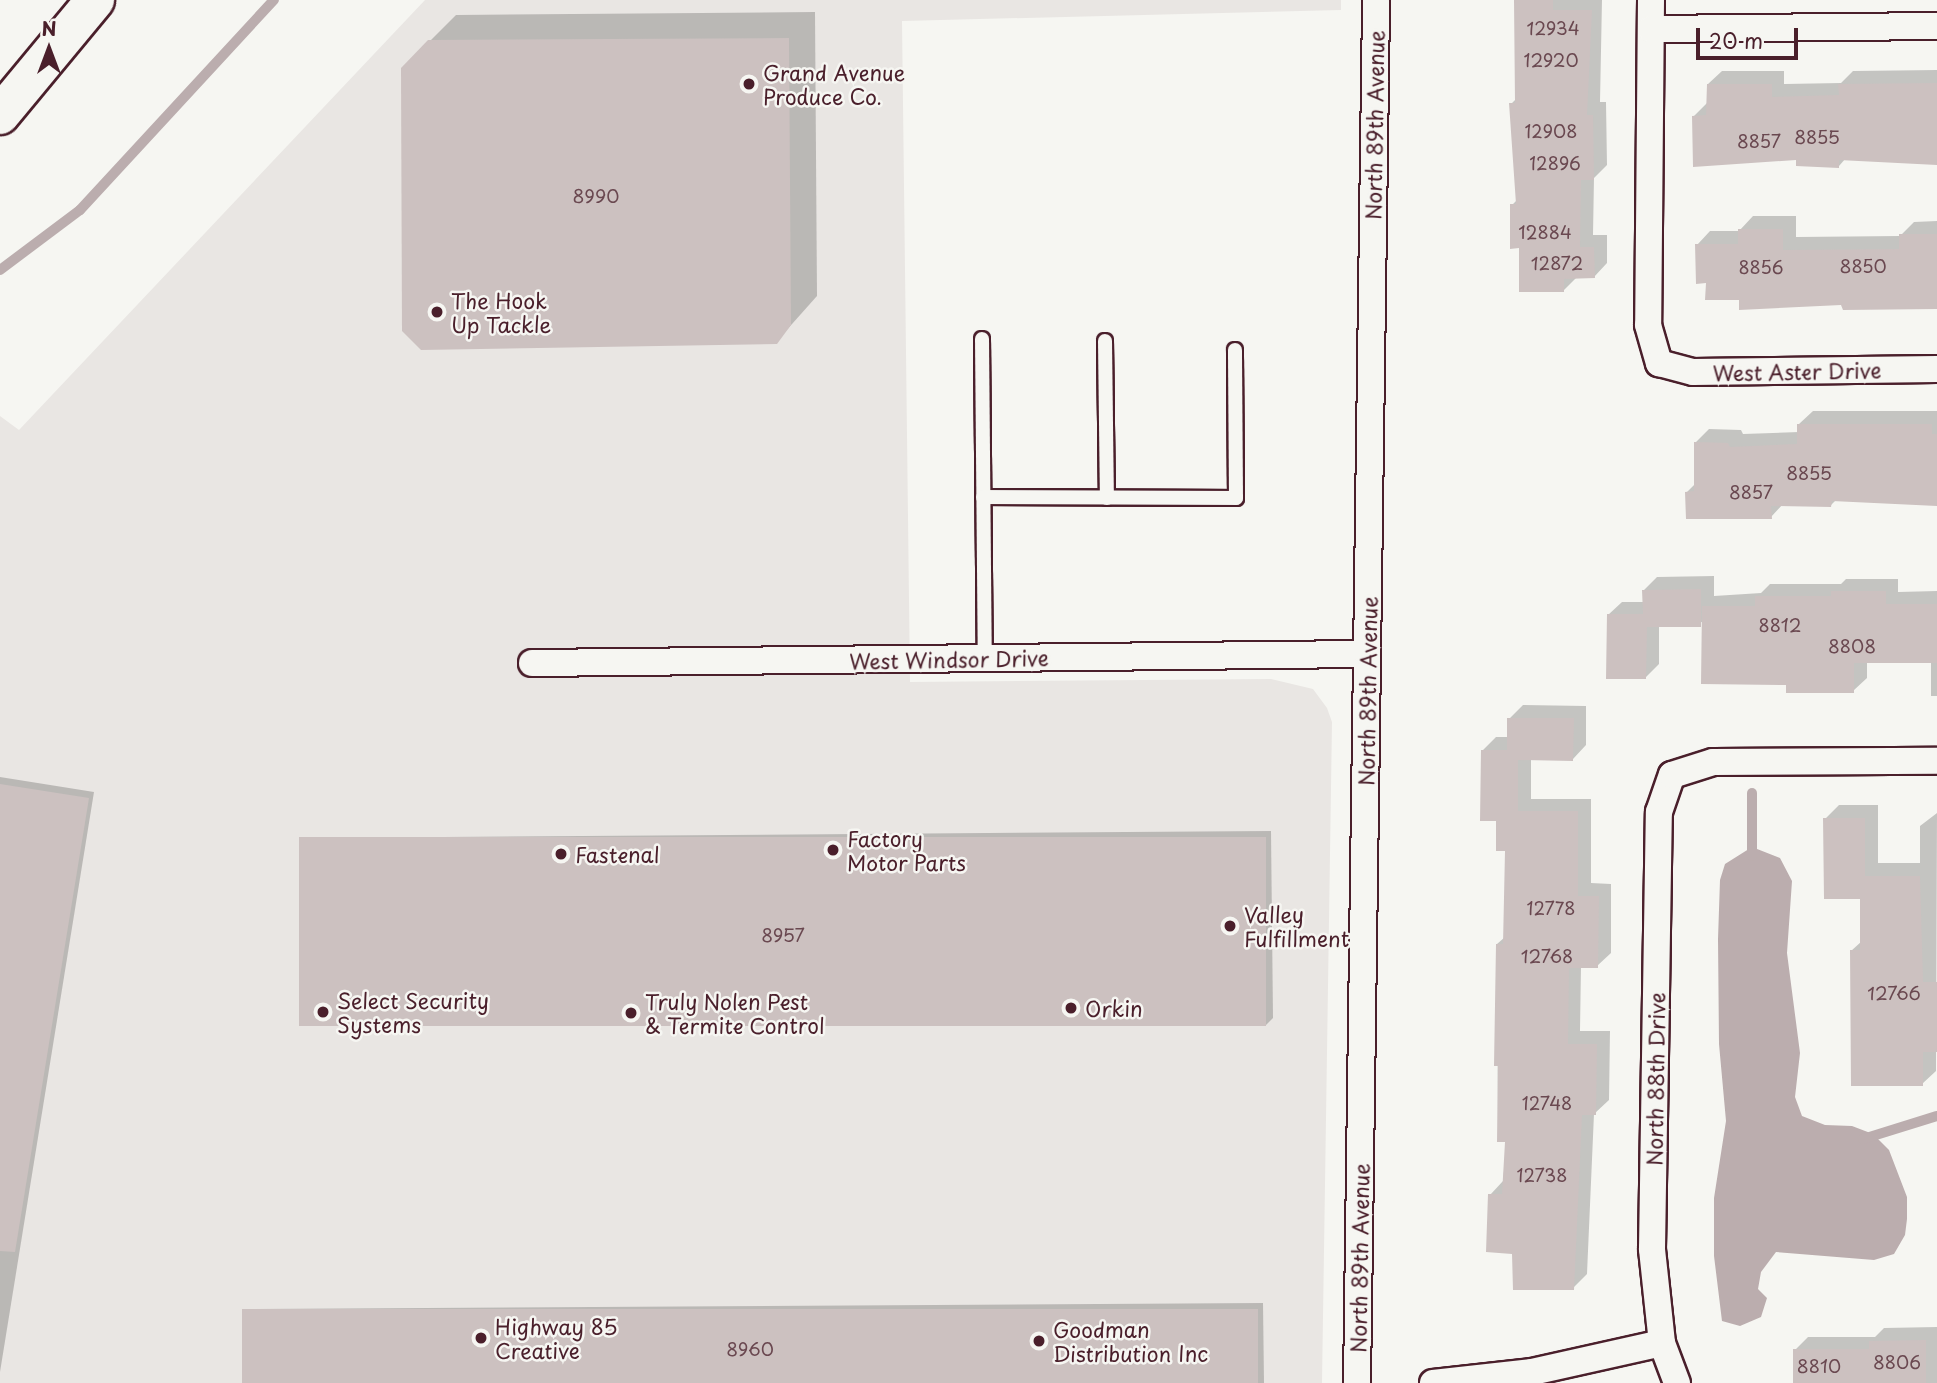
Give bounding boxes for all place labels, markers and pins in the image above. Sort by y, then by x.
place label: Grand Avenue Produce Co. [763,59,906,109]
marker: Grand Avenue Produce Co. [741,76,757,92]
place label: The Hook Up Tackle [451,287,551,337]
marker: The Hook Up Tackle [429,304,445,320]
place label: Factory Motor Parts [847,825,969,875]
place label: Fastenal [575,841,660,867]
marker: Factory Motor Parts [825,842,841,858]
marker: Fastenal [553,846,569,862]
place label: Valley Fulfillment [1244,901,1349,951]
marker: Valley Fulfillment [1222,918,1238,934]
place label: Select Security Systems [337,987,489,1037]
place label: Truly Nolen Pest & Termite Control [645,988,828,1038]
place label: Orkin [1085,995,1143,1021]
marker: Orkin [1063,1000,1079,1016]
marker: Select Security Systems [315,1004,331,1020]
marker: Truly Nolen Pest & Termite Control [623,1005,639,1021]
place label: Highway 85 Creative [495,1313,615,1363]
place label: Goodman Distribution Inc [1053,1316,1208,1366]
marker: Highway 85 Creative [473,1330,489,1346]
marker: Goodman Distribution Inc [1031,1333,1047,1349]

